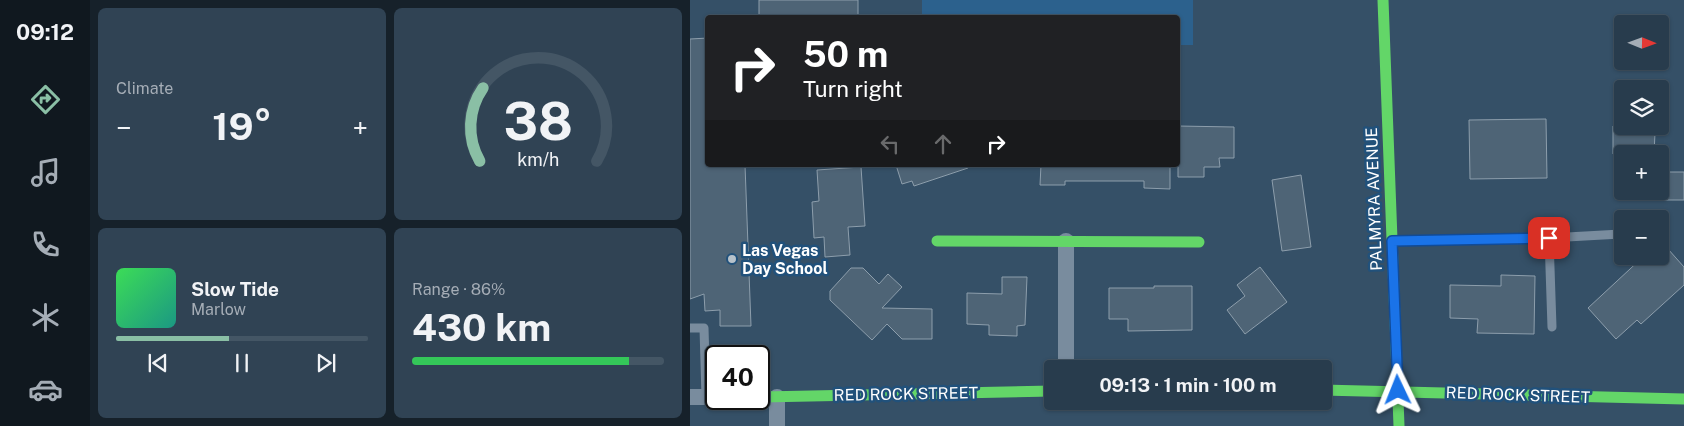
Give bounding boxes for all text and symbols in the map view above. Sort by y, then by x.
north arrow [1614,15,1669,70]
map controls [1614,15,1669,265]
text: 09:12 [16,19,74,45]
text: 50 m [803,34,888,75]
icon: right [720,35,785,100]
text: Turn right [803,76,903,102]
text: Climate [116,79,173,98]
button: layers [1614,80,1669,135]
icon: directions [28,82,63,117]
text: 38 [503,91,573,152]
text: 19° [212,104,272,149]
text: − [116,111,132,144]
text: + [352,111,368,144]
street label: PALMYRA AVENUE [1362,127,1386,271]
icon: left [876,130,904,158]
icon: ahead [929,130,957,158]
icon: right [982,130,1010,158]
button: + [1614,145,1669,200]
text: km/h [517,149,559,170]
icon: music [28,155,63,190]
button: − [1614,210,1669,265]
pin [1528,217,1570,259]
icon: arrive [1535,224,1563,252]
icon: phone [28,227,63,262]
place label: Las Vegas Day School [742,241,828,278]
marker: Las Vegas Day School [726,253,738,265]
text: Slow Tide [191,278,279,300]
text: Range · 86% [412,280,505,299]
icon: climate [28,300,63,335]
text: Marlow [191,300,246,319]
text: 430 km [412,305,551,350]
speed limit sign: 40 [705,345,770,410]
icon: previous [144,349,172,377]
icon: pause [228,349,256,377]
icon: next [312,349,340,377]
position arrow [1371,363,1423,415]
icon: car [28,372,63,407]
text: 09:13 · 1 min · 100 m [1099,374,1277,396]
street label: RED ROCK STREET [834,383,979,405]
street label: RED ROCK STREET [1445,383,1591,407]

